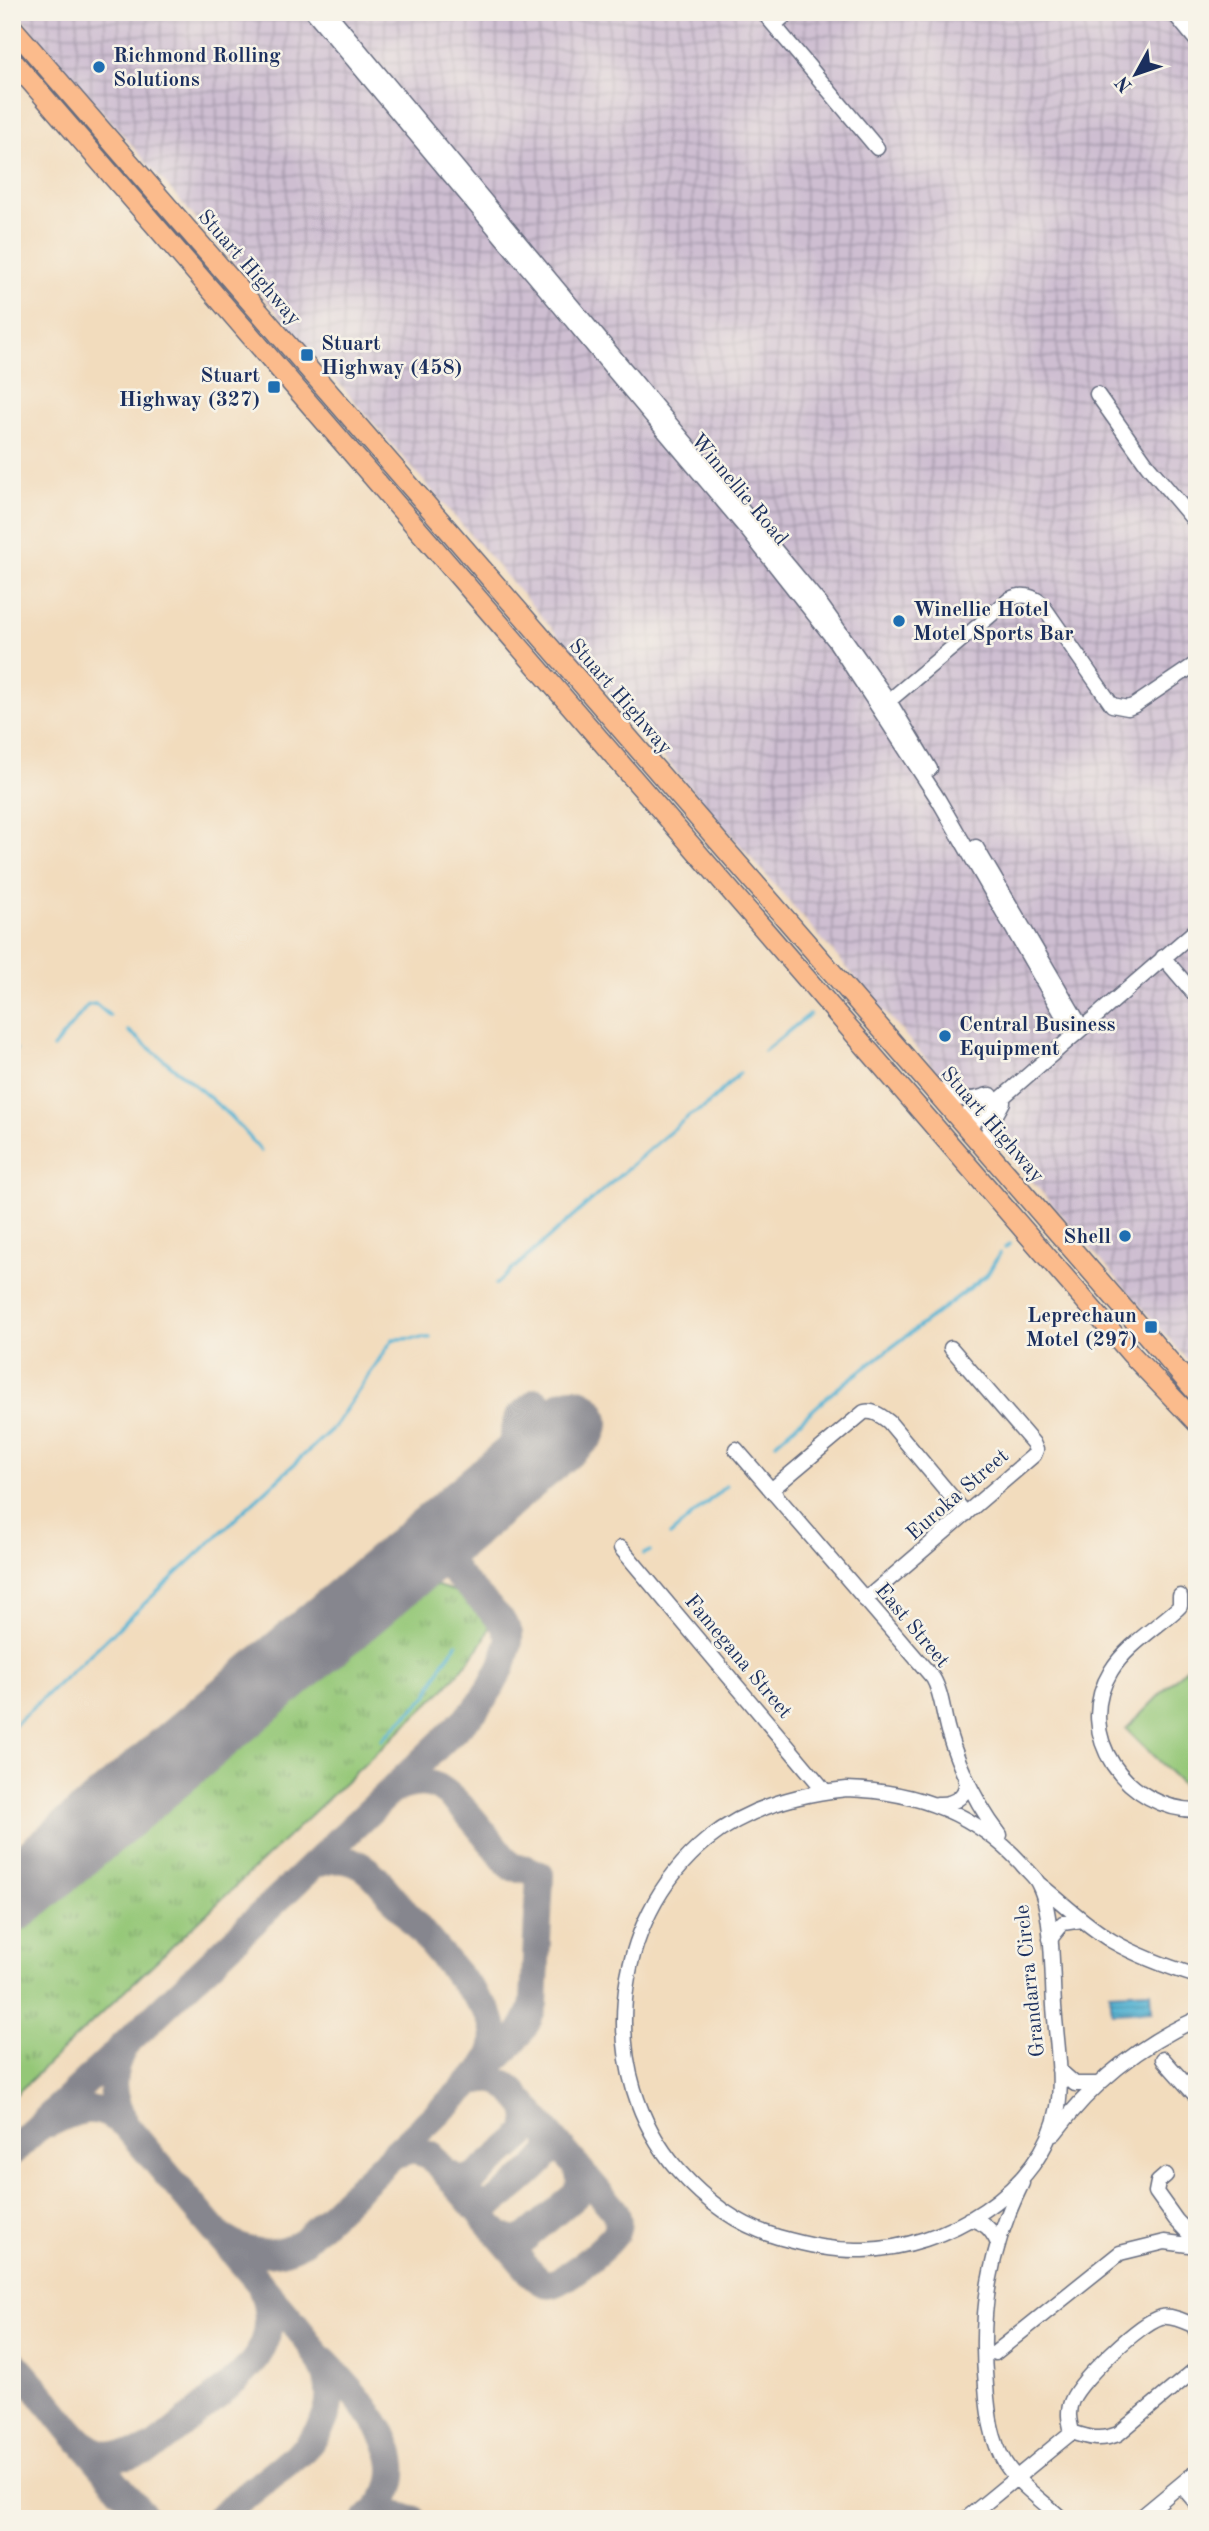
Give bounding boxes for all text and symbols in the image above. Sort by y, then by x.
north arrow [1100,38,1170,108]
place label: Richmond Rolling Solutions [113,46,281,91]
marker: Richmond Rolling Solutions [91,59,107,75]
text: N [1113,71,1137,95]
street label: Stuart Highway [193,206,305,330]
place label: Stuart Highway (458) [321,334,462,379]
marker: Stuart Highway (458) [299,347,315,363]
place label: Stuart Highway (327) [119,366,260,411]
marker: Stuart Highway (327) [266,379,282,395]
street label: Winnellie Road [686,430,792,550]
place label: Winellie Hotel Motel Sports Bar [913,600,1074,645]
marker: Winellie Hotel Motel Sports Bar [891,613,907,629]
street label: Stuart Highway [564,635,676,759]
place label: Central Business Equipment [959,1015,1116,1060]
marker: Central Business Equipment [937,1028,953,1044]
street label: Stuart Highway [936,1063,1048,1187]
place label: Shell [1063,1227,1111,1248]
marker: Shell [1117,1228,1133,1244]
place label: Leprechaun Motel (297) [1026,1306,1137,1351]
marker: Leprechaun Motel (297) [1143,1319,1159,1335]
street label: Euroka Street [903,1445,1013,1545]
street label: East Street [871,1580,953,1672]
street label: Famegana Street [680,1591,796,1723]
street label: Grandarra Circle [1012,1904,1049,2058]

